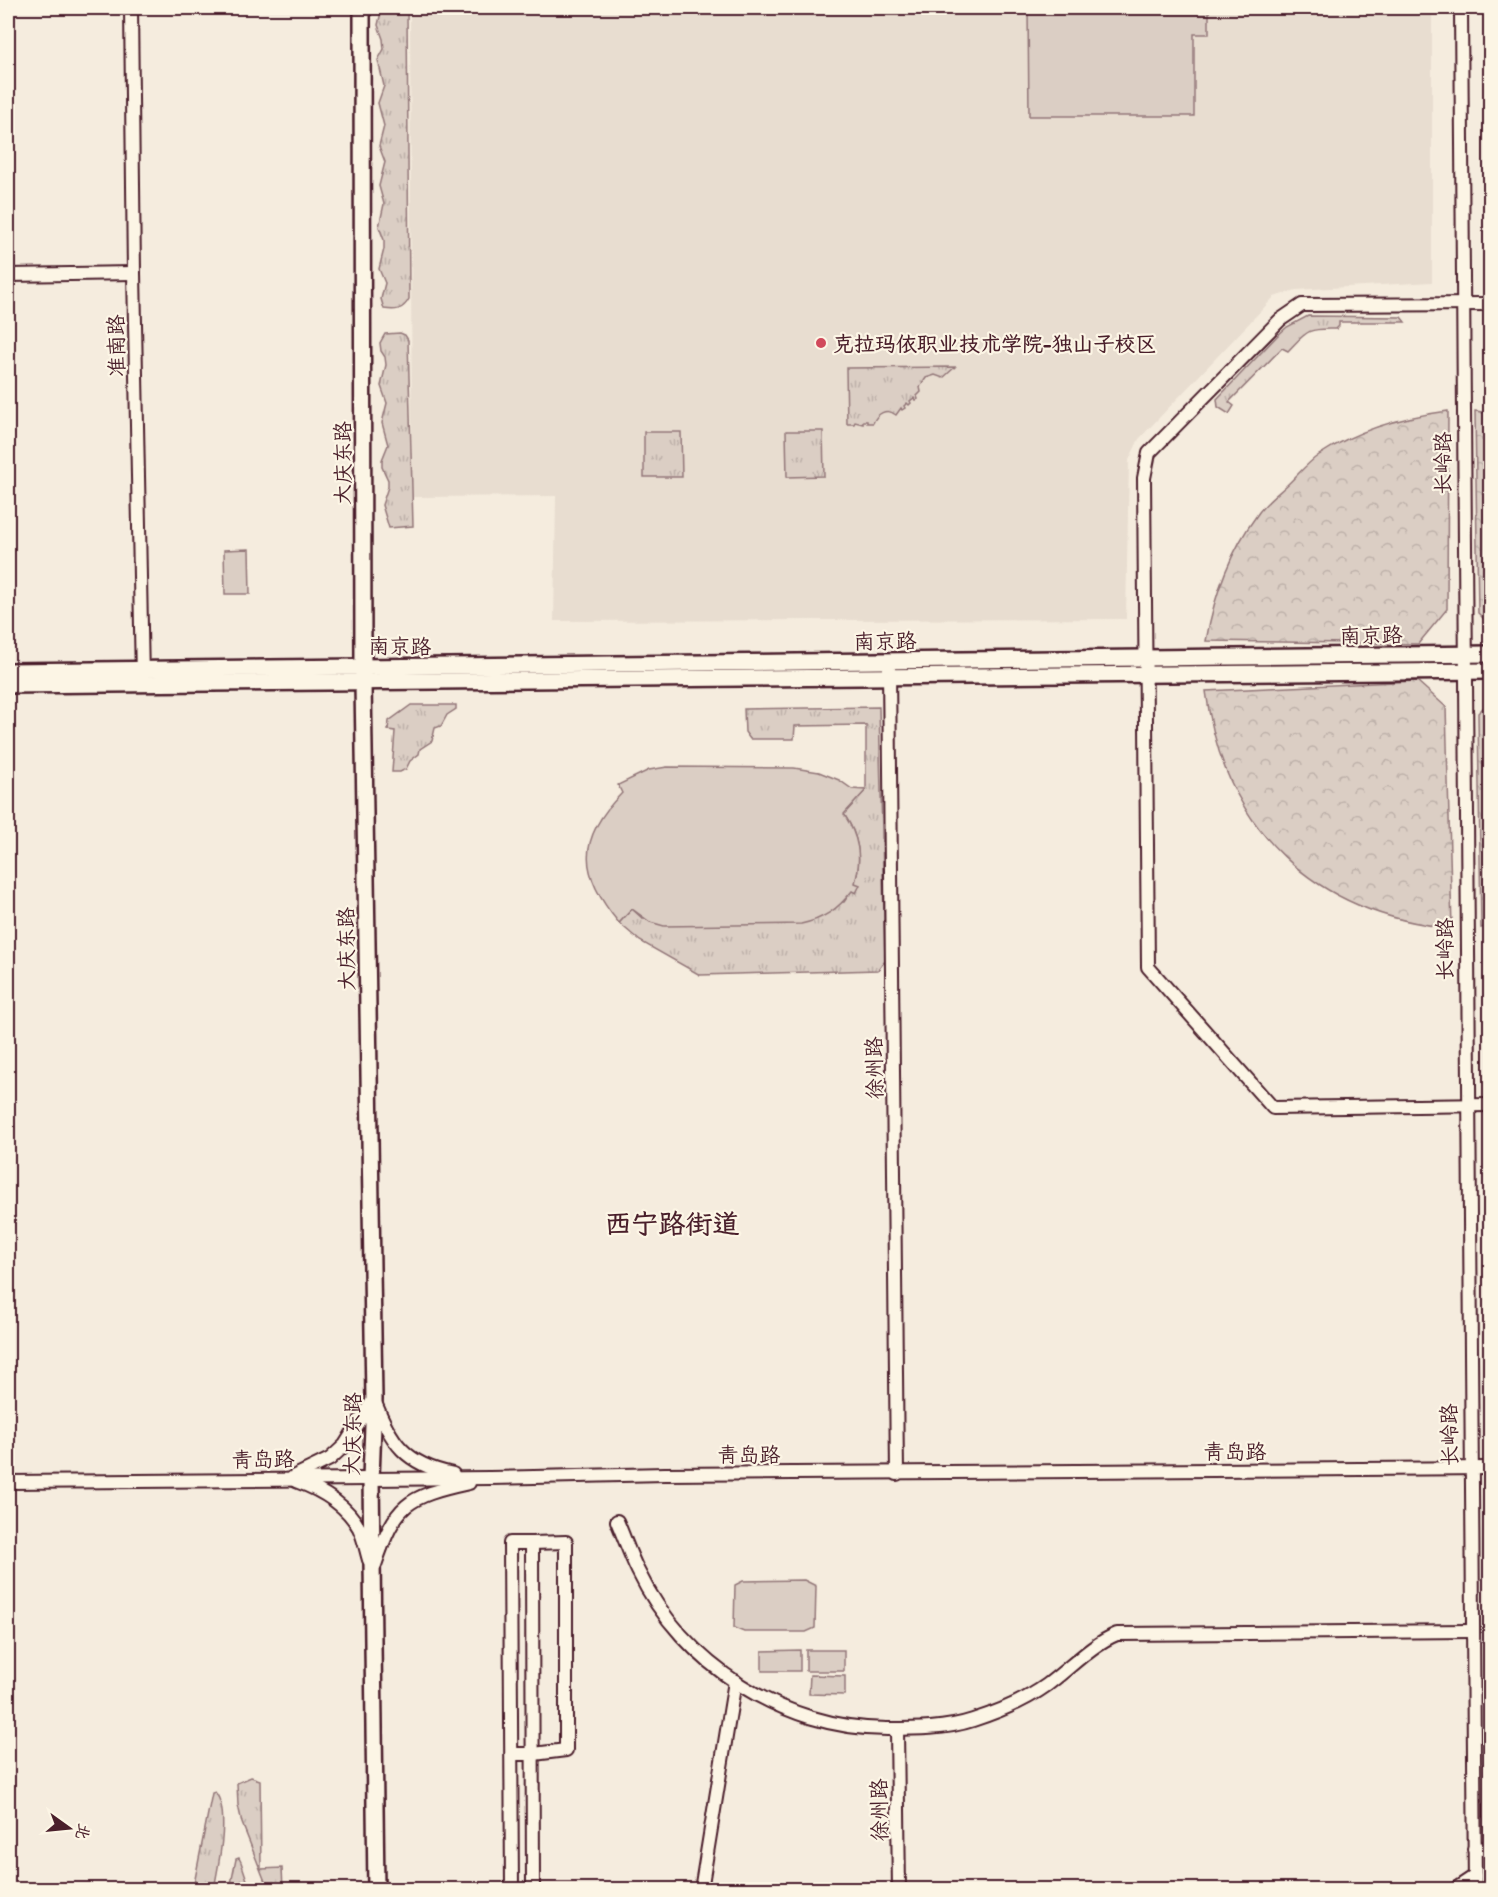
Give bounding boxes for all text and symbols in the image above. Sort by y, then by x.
street label: 准南路 [101,314,131,378]
place label: 克拉玛依职业技术学院-独山子校区 [833,329,1156,358]
marker: 克拉玛依职业技术学院-独山子校区 [814,336,828,350]
street label: 大庆东路 [328,421,357,505]
street label: 长岭路 [1428,432,1457,495]
street label: 南京路 [1339,620,1403,650]
street label: 南京路 [853,626,917,656]
street label: 南京路 [368,631,432,661]
street label: 大庆东路 [331,907,361,991]
street label: 长岭路 [1430,918,1459,981]
street label: 徐州路 [859,1036,889,1100]
district label: 西宁路街道 [605,1205,740,1241]
street label: 大庆东路 [337,1392,367,1476]
street label: 长岭路 [1434,1403,1464,1467]
street label: 青岛路 [1204,1437,1267,1466]
street label: 青岛路 [718,1440,781,1469]
street label: 青岛路 [231,1444,295,1474]
street label: 徐州路 [864,1778,894,1842]
north arrow [39,1798,99,1858]
text: 北 [71,1821,96,1842]

